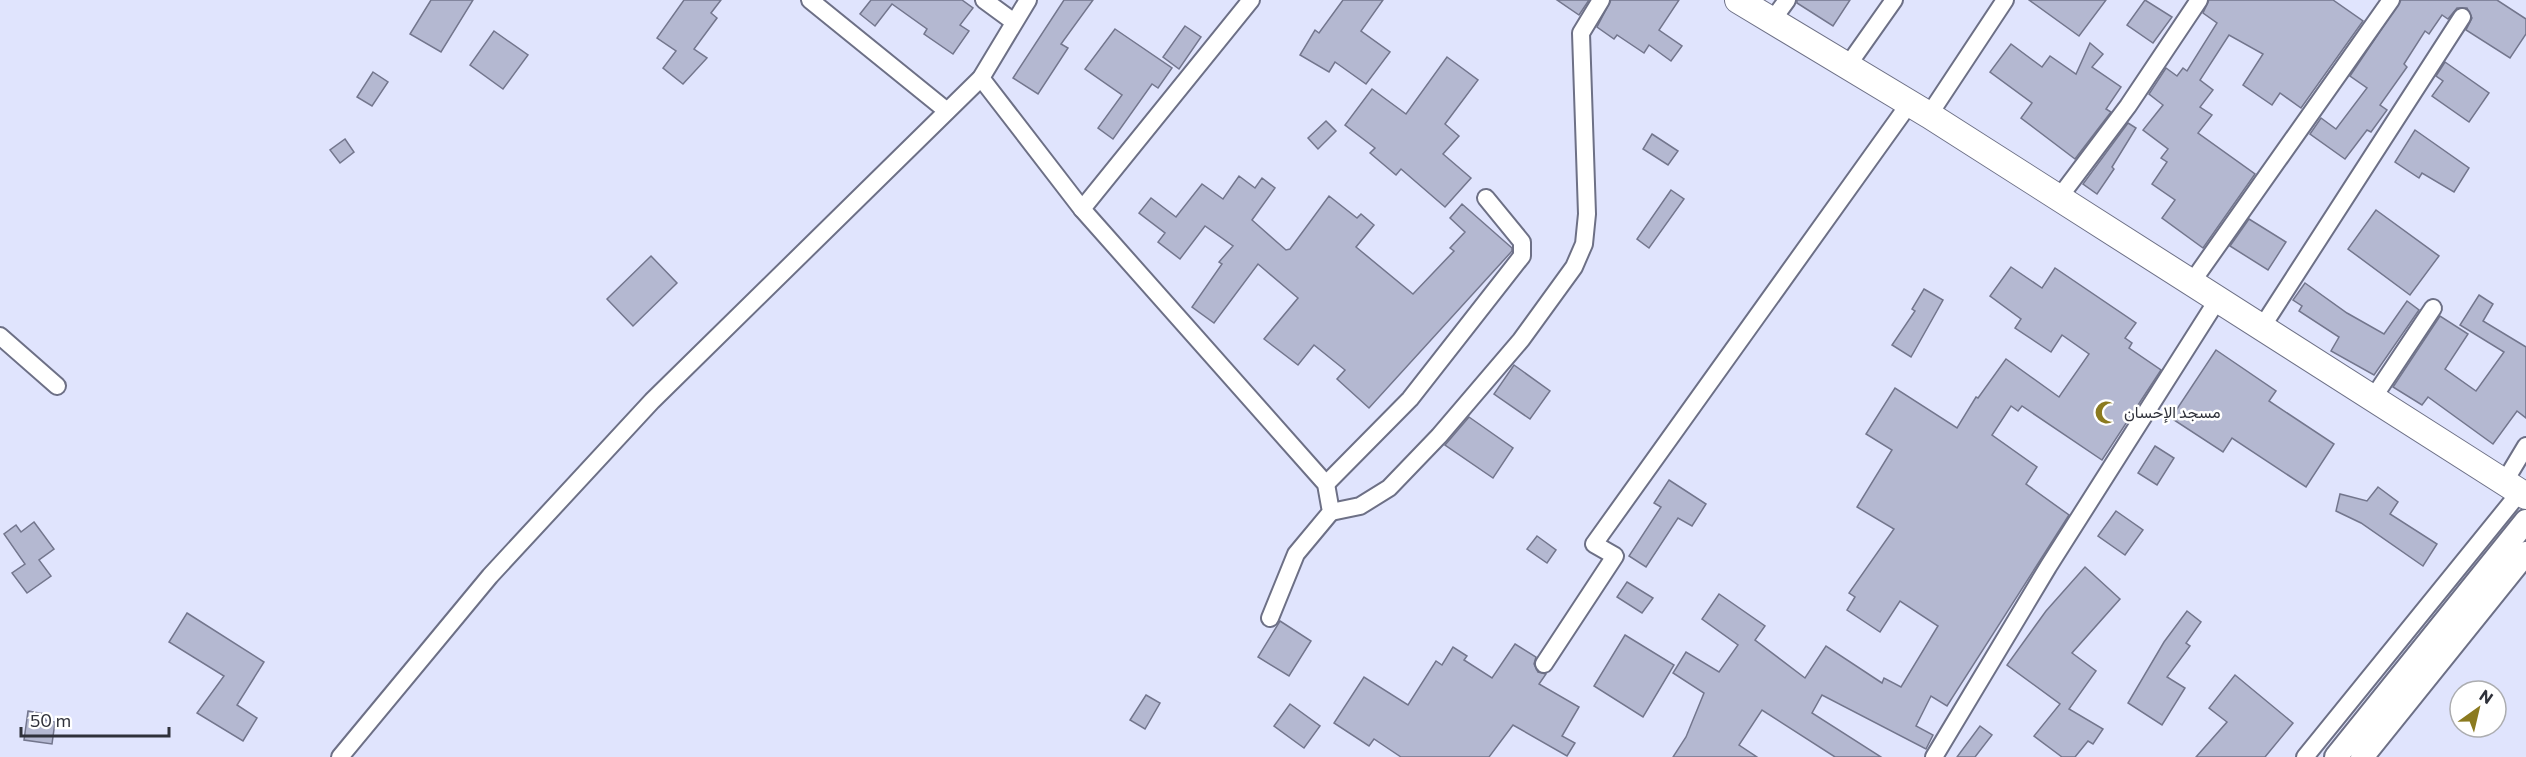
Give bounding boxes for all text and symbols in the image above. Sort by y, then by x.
mosque icon: مسجد الإحسان [2093,399,2119,425]
place label: مسجد الإحسان [2124,402,2221,423]
north arrow [2448,679,2508,739]
text: N [2476,685,2497,707]
scale bar [21,700,170,738]
text: 50 m [30,709,71,731]

